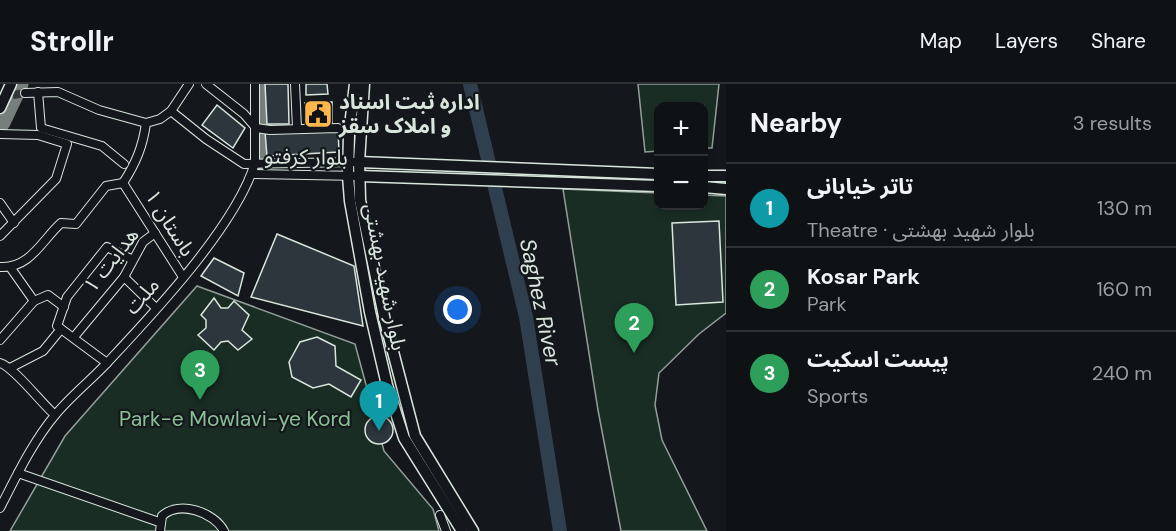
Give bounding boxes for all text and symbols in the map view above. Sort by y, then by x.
text: Strollr [30,23,114,60]
text: Map [920,27,962,55]
text: Layers [995,27,1058,55]
text: Share [1091,27,1146,55]
place label: اداره ثبت اسناد و املاک سقز [338,88,480,140]
public building icon: اداره ثبت اسناد و املاک سقز [302,98,334,130]
map controls [654,102,708,210]
button: + [654,102,708,156]
text: Nearby [750,106,842,140]
text: 3 results [1073,110,1152,136]
street label: بلوار کرفتو [264,142,348,172]
button: − [654,156,708,210]
text: تاتر خیابانی [807,172,913,201]
street label: باستان ۱ [138,184,202,262]
text: 1 [766,195,773,221]
text: 130 m [1097,195,1152,221]
street label: بلوار شهید بهشتی [357,201,413,353]
text: Theatre · بلوار شهید بهشتی [807,217,1035,243]
street label: هدایت ۱ [77,222,145,298]
water label: Saghez River [513,236,568,369]
text: Kosar Park [807,262,920,291]
street label: ملت [118,272,166,320]
text: 2 [764,276,775,302]
text: 160 m [1096,276,1152,302]
text: Park [807,291,847,317]
your location [443,295,472,324]
pin: 2 [614,304,654,353]
text: پیست اسکیت [807,345,949,374]
pin: 3 [180,350,220,400]
text: 3 [763,360,776,386]
text: 240 m [1092,360,1152,386]
pin: 1 [360,382,398,431]
text: Sports [807,383,868,409]
park label: Park-e Mowlavi-ye Kord [119,405,351,433]

